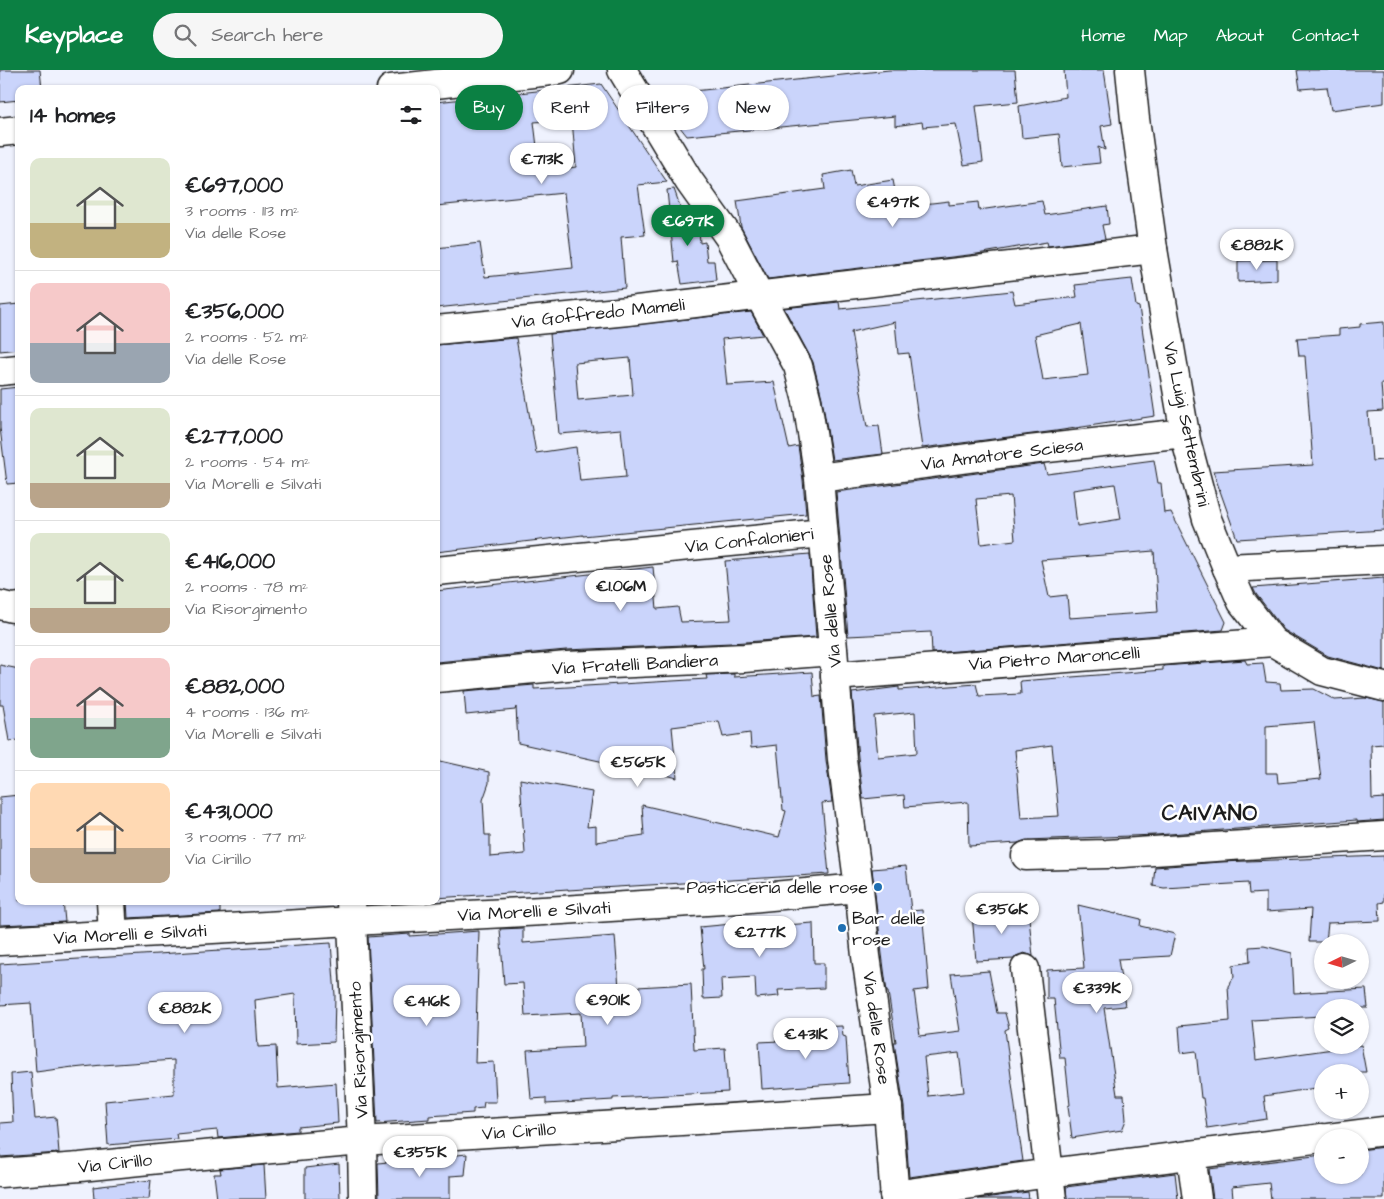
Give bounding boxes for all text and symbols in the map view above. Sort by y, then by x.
search box [153,13,503,58]
text: Keyplace [25,18,123,52]
icon: search [171,21,199,49]
text: Search here [211,22,323,49]
text: Home [1081,23,1126,48]
text: Map [1154,23,1188,48]
text: About [1216,23,1264,48]
text: Contact [1292,23,1359,48]
chip: Buy [455,85,523,130]
chip: Rent [533,85,608,130]
chip: Filters [618,85,708,130]
chip: New [718,85,789,130]
text: 14 homes [30,101,116,130]
icon: filters [397,101,425,129]
pin: €713K [507,142,577,185]
text: €713K [521,148,563,170]
text: €697,000 [185,171,283,200]
icon: home [70,178,130,238]
pin: €497K [858,186,928,228]
text: €497K [867,191,919,213]
text: 3 rooms · 113 m² [185,200,299,222]
pin: €697K [653,204,723,247]
text: €697K [662,210,714,232]
text: Via delle Rose [185,222,286,244]
pin: €882K [1222,228,1292,271]
text: €882K [1231,234,1283,256]
street label: Via Goffredo Mameli [510,292,686,335]
text: €356,000 [185,297,284,326]
icon: home [70,303,130,363]
text: 2 rooms · 52 m² [185,326,308,348]
street label: Via Luigi Settembrini [1156,339,1216,509]
text: Via delle Rose [185,348,286,370]
text: €277,000 [185,422,283,451]
icon: home [70,428,130,488]
street label: Via Amatore Sciesa [920,432,1084,477]
text: 2 rooms · 54 m² [185,451,310,473]
text: Via Morelli e Silvati [185,473,321,495]
street label: Via Confalonieri [684,521,815,560]
text: €416,000 [185,547,275,576]
icon: home [70,553,130,613]
street label: Via delle Rose [813,553,848,669]
pin: €1.06M [580,570,662,612]
text: €1.06M [596,575,646,597]
text: 2 rooms · 78 m² [185,576,308,598]
text: Via Risorgimento [185,598,307,620]
street label: Via Pietro Maroncelli [968,640,1141,677]
street label: Via Fratelli Bandiera [551,648,719,681]
text: €882,000 [185,672,284,701]
icon: home [70,678,130,738]
text: 4 rooms · 136 m² [185,701,310,723]
text: Via Morelli e Silvati [185,723,321,745]
pin: €565K [603,746,673,788]
text: €565K [610,751,666,773]
text: €431,000 [185,797,273,826]
district label: CAIVANO [1162,798,1258,829]
icon: home [70,803,130,863]
text: 3 rooms · 77 m² [185,826,306,848]
text: Via Cirillo [185,848,251,870]
place label: Pasticceria delle rose [686,875,868,900]
marker: Pasticceria delle rose [872,881,884,893]
pin: €356K [967,892,1037,935]
street label: Via Morelli e Silvati [457,895,611,928]
text: €356K [976,898,1028,920]
place label: Bar delle rose [852,906,926,952]
pin: €277K [725,916,795,958]
street label: Via Morelli e Silvati [53,918,207,951]
text: €277K [734,921,786,943]
marker: Bar delle rose [836,922,848,934]
north arrow [1314,934,1369,989]
map controls [1314,934,1369,1184]
street label: Via delle Rose [856,970,897,1086]
pin: €339K [1062,972,1132,1014]
text: €339K [1073,977,1121,999]
street label: Via Risorgimento [342,981,376,1119]
pin: €416K [392,984,462,1027]
pin: €901K [573,984,643,1026]
text: €901K [586,989,630,1011]
text: €416K [404,990,450,1012]
pin: €882K [150,992,220,1034]
text: €882K [159,997,211,1019]
button: layers [1314,999,1369,1054]
pin: €431K [771,1018,841,1060]
text: €431K [784,1023,828,1045]
button: + [1314,1064,1369,1119]
street label: Via Cirillo [481,1116,557,1147]
button: − [1314,1129,1369,1184]
pin: €355K [385,1136,455,1178]
text: €355K [393,1141,447,1163]
street label: Via Cirillo [77,1147,153,1180]

